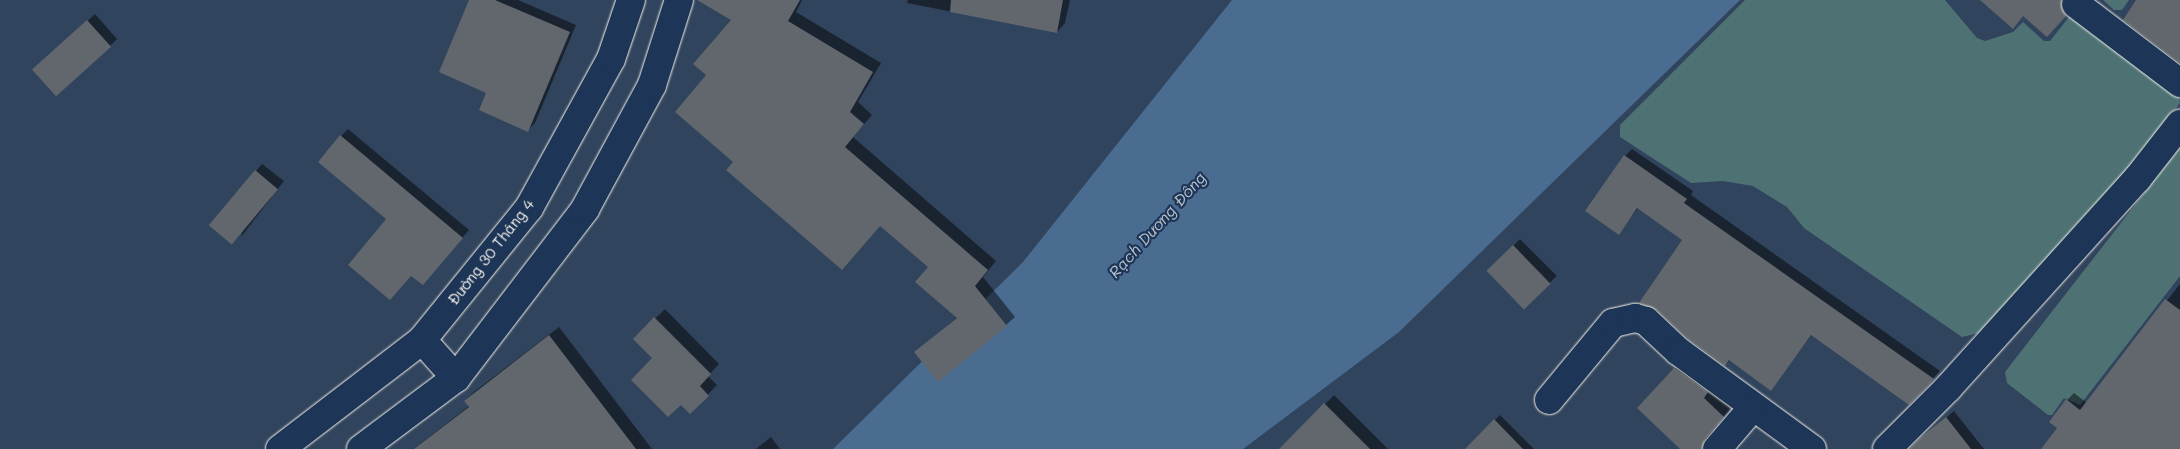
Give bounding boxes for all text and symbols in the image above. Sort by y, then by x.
water label: Rạch Dương Đông [1105,168,1209,282]
street label: Đường 30 Tháng 4 [444,195,538,309]

